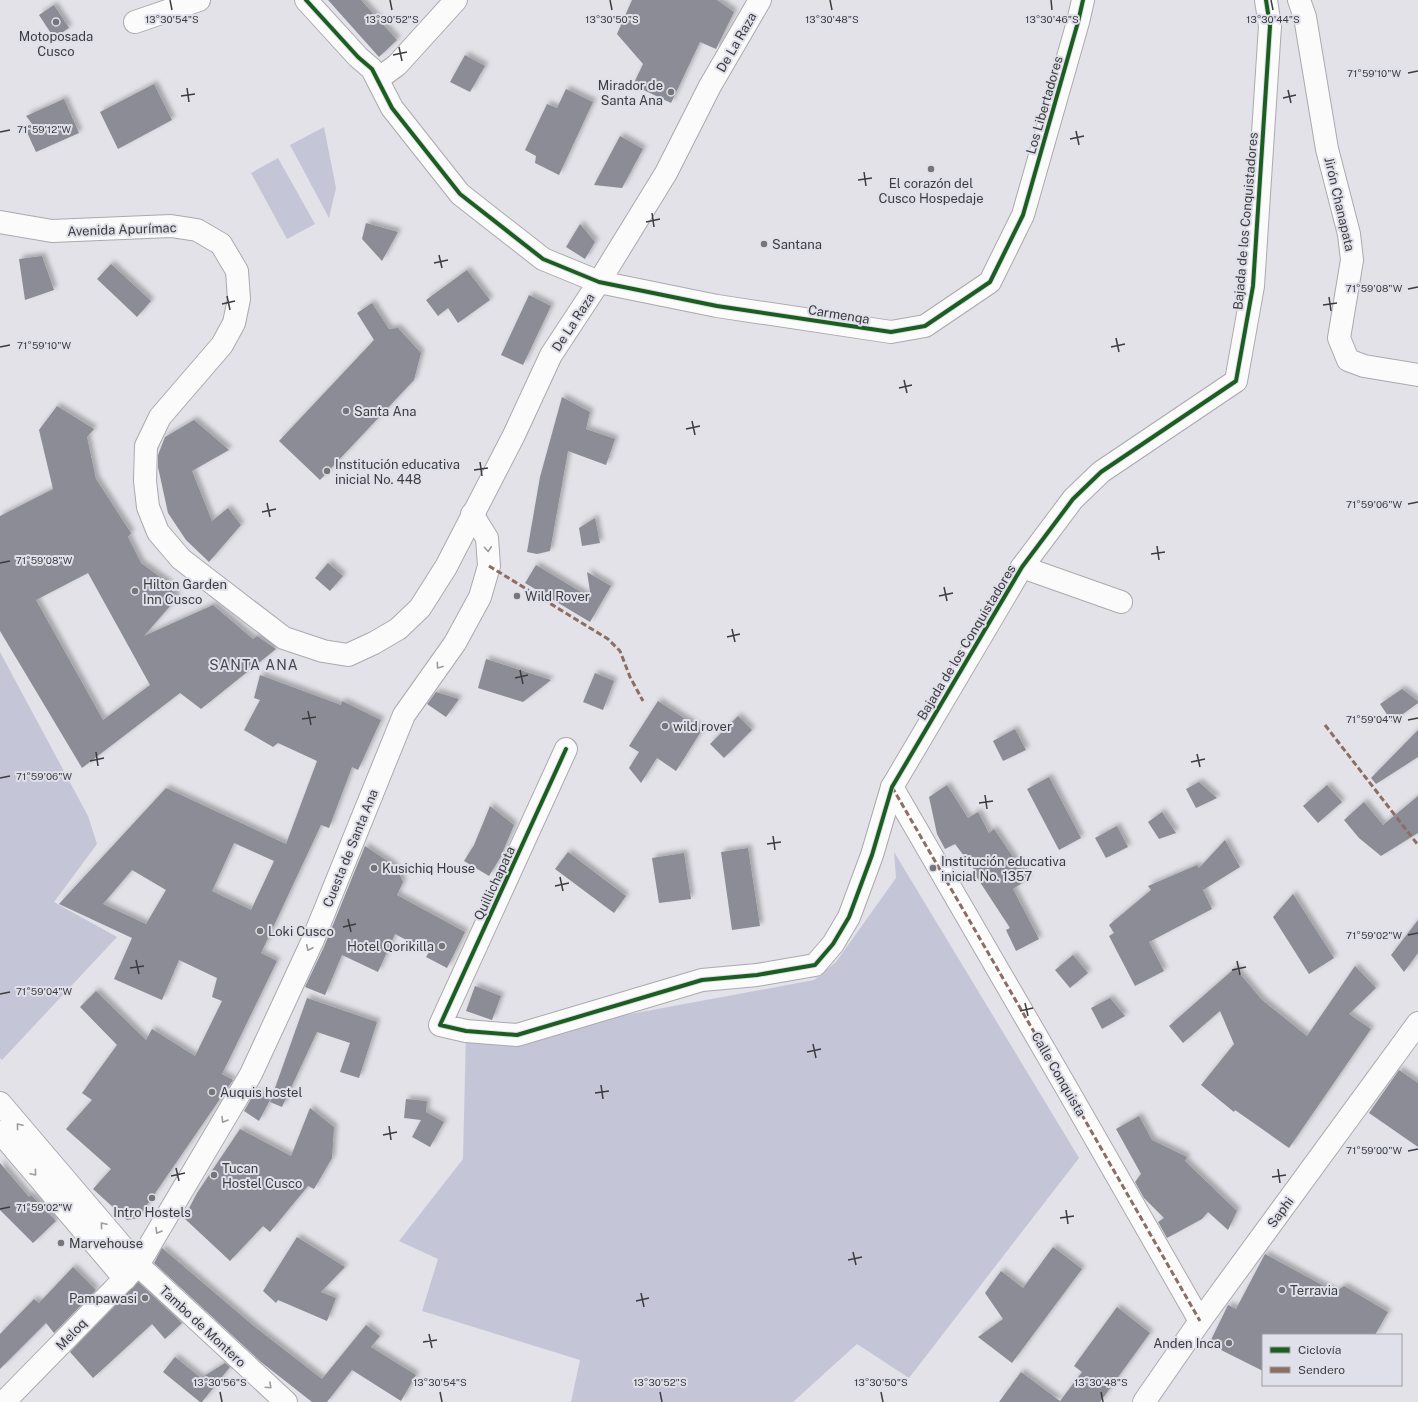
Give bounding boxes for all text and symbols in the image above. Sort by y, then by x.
street label: De La Raza [713,10,760,75]
text: 13°30'54"S [145,13,199,25]
text: 13°30'52"S [365,13,419,25]
text: 13°30'50"S [585,13,639,25]
text: 13°30'48"S [805,13,859,25]
text: 13°30'46"S [1025,13,1079,25]
text: 13°30'44"S [1246,13,1300,25]
marker: Motoposada Cusco [51,17,61,27]
place label: Motoposada Cusco [19,29,93,59]
street label: Los Libertadores [1023,54,1066,156]
text: 71°59'10"W [1347,67,1401,79]
place label: Mirador de Santa Ana [598,78,663,108]
marker: Mirador de Santa Ana [666,87,676,97]
text: 71°59'12"W [17,123,71,135]
street label: Bajada de los Conquistadores [1230,132,1261,310]
street label: Jirón Chanapata [1321,155,1358,253]
marker: El corazón del Cusco Hospedaje [926,164,936,174]
place label: El corazón del Cusco Hospedaje [878,176,984,206]
street label: Avenida Apurímac [67,220,177,239]
place label: Santana [772,237,822,252]
marker: Santana [759,239,769,249]
text: 71°59'08"W [1346,282,1403,294]
street label: De La Raza [549,290,598,354]
street label: Carmenqa [807,302,871,327]
text: 71°59'10"W [17,339,71,351]
place label: Santa Ana [354,404,416,419]
marker: Santa Ana [341,406,351,416]
place label: Institución educativa inicial No. 448 [335,457,460,487]
marker: Institución educativa inicial No. 448 [322,466,332,476]
text: 71°59'06"W [1346,498,1403,510]
one-way arrow [484,546,493,552]
text: 71°59'08"W [16,554,73,566]
street label: Bajada de los Conquistadores [914,562,1019,723]
place label: Hilton Garden Inn Cusco [143,577,227,607]
marker: Hilton Garden Inn Cusco [130,586,140,596]
place label: Wild Rover [525,589,590,604]
marker: Wild Rover [512,591,522,601]
district label: SANTA ANA [209,657,299,673]
one-way arrow [436,662,444,669]
text: 71°59'04"W [1346,713,1403,725]
place label: wild rover [673,719,732,734]
marker: wild rover [660,721,670,731]
text: 71°59'06"W [16,770,73,782]
street label: Cuesta de Santa Ana [320,787,381,909]
street label: Quillichapata [471,844,518,923]
place label: Institución educativa inicial No. 1357 [941,854,1066,884]
place label: Kusichiq House [382,861,475,876]
marker: Kusichiq House [369,863,379,873]
marker: Institución educativa inicial No. 1357 [928,863,938,873]
place label: Loki Cusco [268,924,334,939]
marker: Loki Cusco [255,926,265,936]
text: 71°59'02"W [1346,929,1402,941]
place label: Hotel Qorikilla [347,939,434,954]
marker: Hotel Qorikilla [437,941,447,951]
one-way arrow [306,944,314,951]
text: 71°59'04"W [16,985,73,997]
street label: Calle Conquista [1028,1029,1089,1119]
place label: Auquis hostel [220,1085,302,1100]
marker: Auquis hostel [207,1087,217,1097]
one-way arrow [222,1116,229,1123]
one-way arrow [17,1123,24,1130]
text: 71°59'00"W [1346,1144,1402,1156]
place label: Tucan Hostel Cusco [222,1161,302,1191]
one-way arrow [30,1168,37,1175]
marker: Tucan Hostel Cusco [209,1170,219,1180]
marker: Intro Hostels [147,1193,157,1203]
street label: Saphi [1264,1194,1297,1231]
text: 71°59'02"W [16,1201,72,1213]
place label: Intro Hostels [113,1205,191,1220]
one-way arrow [101,1222,108,1229]
one-way arrow [155,1227,162,1234]
place label: Marvehouse [69,1236,143,1251]
marker: Marvehouse [56,1238,66,1248]
street label: Tambo de Montero [157,1283,249,1370]
place label: Terravia [1290,1283,1338,1298]
marker: Terravia [1277,1285,1287,1295]
place label: Pampawasi [69,1291,137,1306]
marker: Pampawasi [140,1293,150,1303]
street label: Meloq [53,1316,90,1353]
legend [1262,1334,1402,1386]
place label: Anden Inca [1153,1336,1221,1351]
marker: Anden Inca [1224,1338,1234,1348]
text: Ciclovía [1298,1343,1341,1357]
text: Sendero [1298,1363,1345,1377]
text: 13°30'56"S [193,1376,247,1388]
text: 13°30'54"S [413,1376,467,1388]
text: 13°30'52"S [633,1376,687,1388]
text: 13°30'50"S [854,1376,908,1388]
text: 13°30'48"S [1074,1376,1128,1388]
one-way arrow [265,1382,272,1389]

